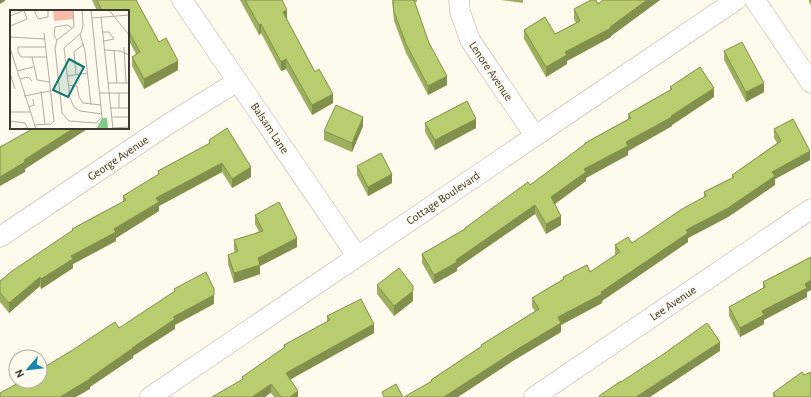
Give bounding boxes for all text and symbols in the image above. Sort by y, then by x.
inset map [10,10,129,129]
street label: Lenore Avenue [467,39,515,103]
street label: Balsam Lane [249,100,291,156]
street label: George Avenue [85,133,151,183]
street label: Cottage Boulevard [404,169,482,227]
street label: Lee Avenue [648,283,698,323]
north arrow [8,349,48,389]
text: N [13,367,26,379]

